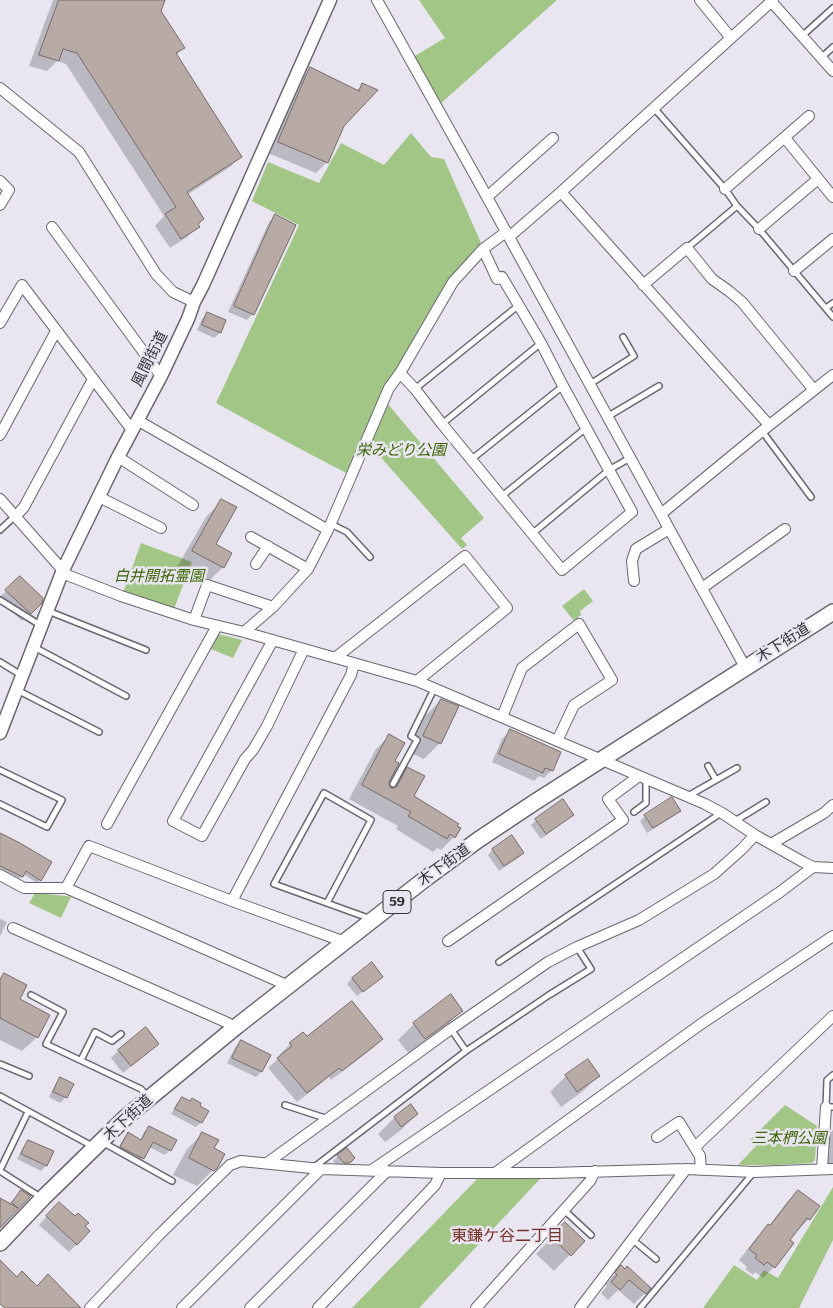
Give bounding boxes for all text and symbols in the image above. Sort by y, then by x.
street label: 風間街道 [128,328,172,390]
park label: 栄みどり公園 [356,442,446,460]
park label: 白井開拓霊園 [114,568,204,586]
street label: 木下街道 [753,619,813,667]
street label: 木下街道 [414,840,474,890]
road number: 59 [383,890,411,914]
street label: 木下街道 [100,1091,156,1145]
park label: 三本椚公園 [752,1130,826,1148]
district label: 東鎌ケ谷二丁目 [451,1226,563,1246]

